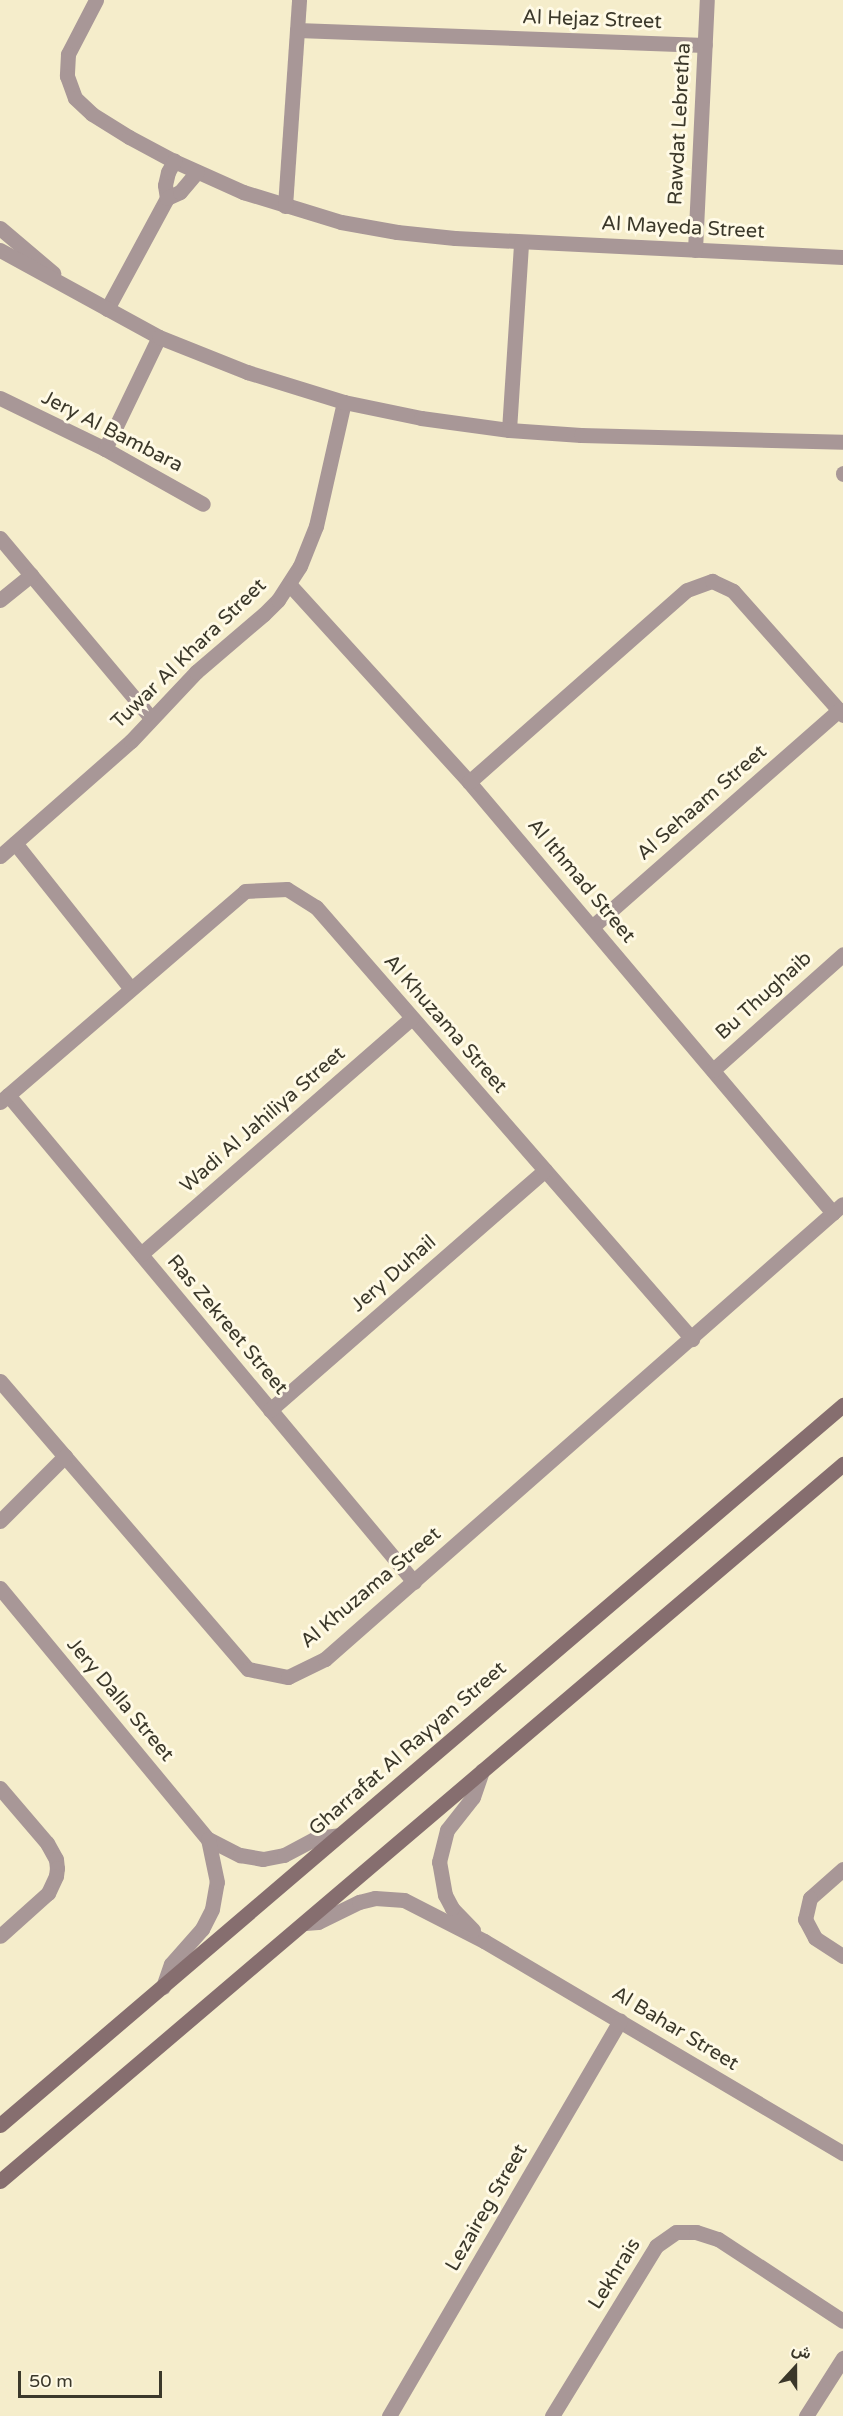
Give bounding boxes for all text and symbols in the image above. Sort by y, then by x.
street label: Al Hejaz Street [522,6,662,34]
street label: Rawdat Lebretha [664,42,696,206]
street label: Al Mayeda Street [601,212,765,244]
street label: Jery Al Bambara [37,386,187,478]
street label: Tuwar Al Khara Street [107,574,271,734]
street label: Al Sehaam Street [632,740,772,866]
street label: Al Ithmad Street [522,814,640,948]
street label: Bu Thughaib [711,947,817,1045]
street label: Al Khuzama Street [378,950,512,1098]
street label: Wadi Al Jahiliya Street [176,1042,350,1198]
street label: Jery Duhail [347,1231,441,1317]
street label: Ras Zekreet Street [161,1250,293,1400]
street label: Al Khuzama Street [296,1522,446,1654]
street label: Jery Dalla Street [61,1633,179,1767]
street label: Gharrafat Al Rayyan Street [304,1657,512,1841]
street label: Al Bahar Street [607,1982,743,2076]
street label: Lezaireg Street [441,2140,533,2276]
street label: Lekhrais [584,2234,646,2314]
north arrow [765,2338,825,2398]
text: ش [789,2338,814,2364]
scale bar [21,2359,165,2397]
text: 50 m [29,2370,73,2392]

